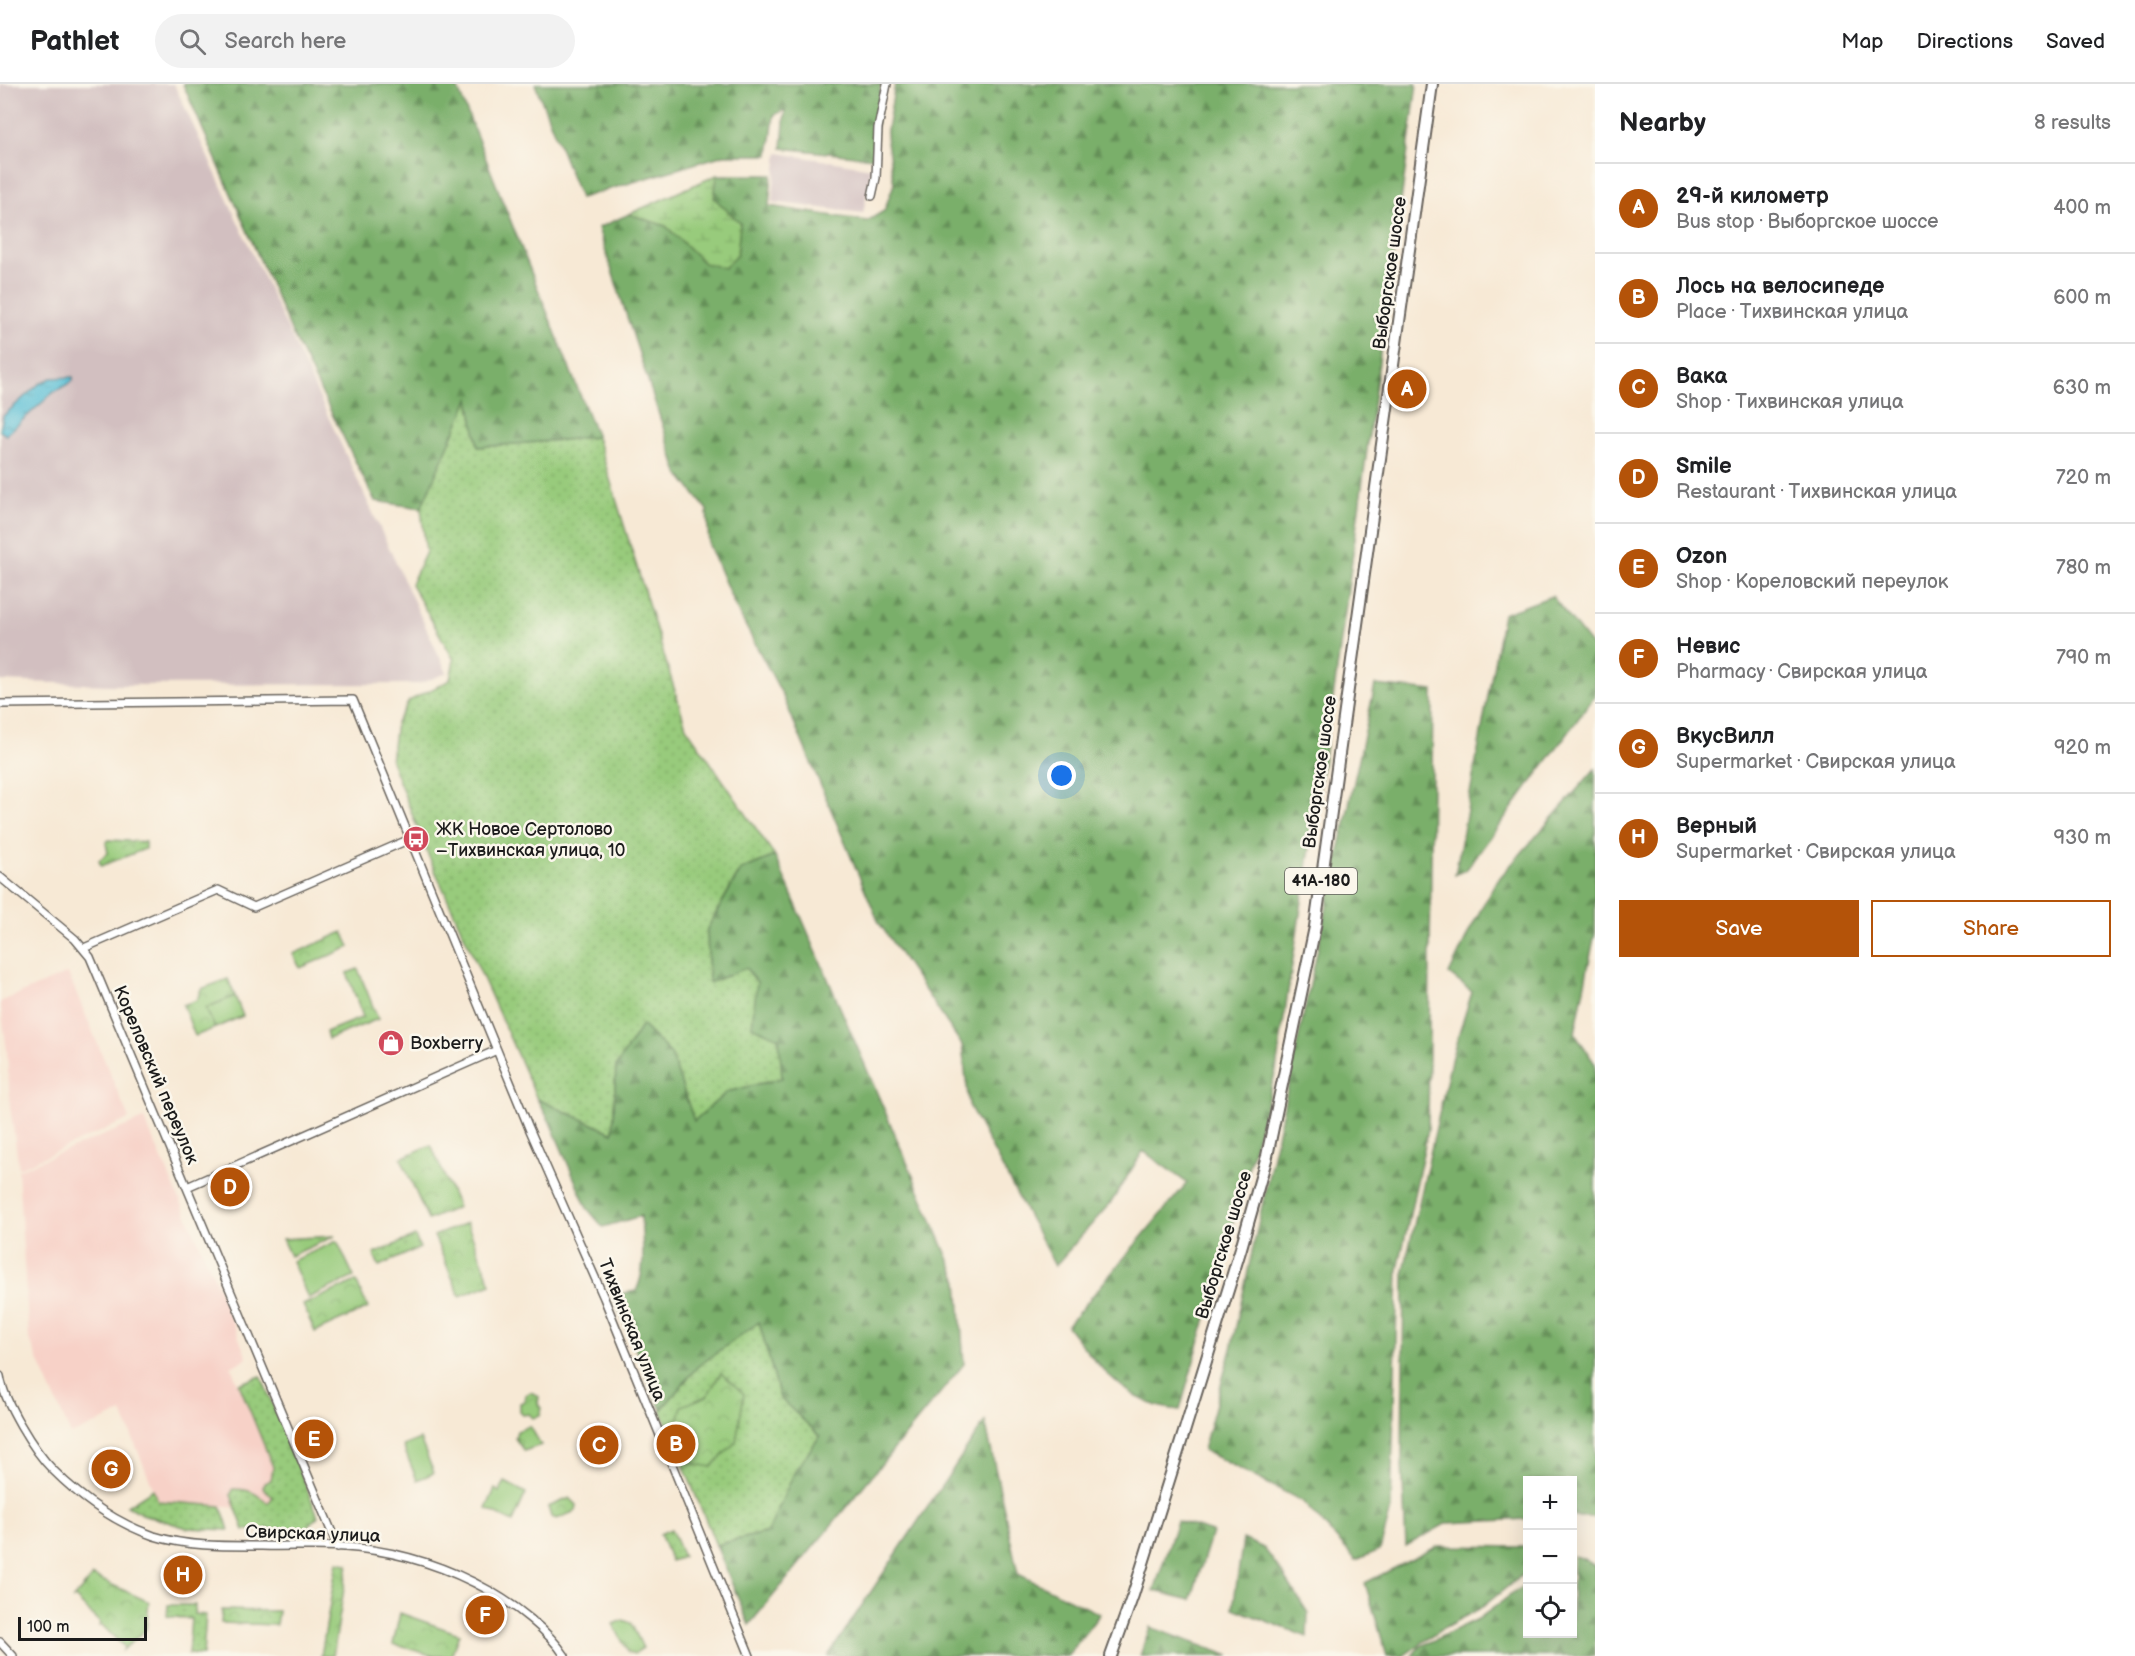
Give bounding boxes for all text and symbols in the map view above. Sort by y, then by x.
search box [155,14,575,68]
text: Pathlet [30,25,119,58]
icon: search [176,25,209,58]
text: Search here [224,28,346,55]
text: Map [1841,29,1884,54]
text: Directions [1917,29,2013,54]
text: Saved [2046,29,2105,54]
text: Nearby [1619,108,1706,139]
text: 8 results [2034,111,2111,135]
text: 29-й километр [1676,183,1829,210]
street label: Выборгское шоссе [1369,195,1411,351]
text: A [1632,196,1645,220]
text: 400 m [2053,196,2111,220]
text: Bus stop · Выборгское шоссе [1676,210,1938,234]
text: Лось на велосипеде [1676,273,1885,300]
text: B [1631,286,1646,310]
text: 600 m [2053,286,2111,310]
text: Place · Тихвинская улица [1676,300,1908,324]
text: Вака [1676,363,1727,390]
pin: A [1388,366,1426,412]
text: C [1631,376,1646,400]
text: 630 m [2053,376,2111,400]
text: Shop · Тихвинская улица [1676,390,1904,414]
text: Smile [1676,453,1732,480]
text: D [1632,466,1645,490]
text: 720 m [2056,466,2111,490]
text: Restaurant · Тихвинская улица [1676,480,1957,504]
text: Ozon [1676,543,1727,570]
text: E [1632,556,1645,580]
text: 780 m [2056,556,2111,580]
text: Shop · Кореловский переулок [1676,570,1948,594]
text: Невис [1676,633,1740,660]
text: F [1632,646,1645,670]
text: 790 m [2056,646,2111,670]
text: Pharmacy · Свирская улица [1676,660,1928,684]
street label: Выборгское шоссе [1299,694,1341,850]
text: ВкусВилл [1676,723,1774,750]
text: G [1631,736,1646,760]
text: 920 m [2054,736,2111,760]
text: Supermarket · Свирская улица [1676,750,1956,774]
your location [1047,761,1076,790]
text: Верный [1676,813,1757,840]
place label: ЖК Новое Сертолово –Тихвинская улица, 10 [436,819,625,861]
bus stop icon: ЖК Новое Сертолово –Тихвинская улица, 10 [401,824,431,854]
text: H [1631,826,1646,850]
text: 930 m [2053,826,2111,850]
text: Supermarket · Свирская улица [1676,840,1956,864]
road number: 41А-180 [1285,868,1357,894]
button: Save [1619,900,1859,957]
button: Share [1871,900,2111,957]
street label: Кореловский переулок [109,983,203,1168]
shop icon: Boxberry [376,1028,406,1058]
place label: Boxberry [410,1033,484,1054]
pin: D [210,1164,250,1210]
street label: Выборгское шоссе [1191,1168,1257,1322]
street label: Тихвинская улица [594,1256,670,1405]
pin: E [294,1416,334,1462]
pin: C [580,1422,618,1468]
pin: B [656,1422,696,1466]
pin: G [92,1446,130,1492]
map controls [1523,1476,1577,1638]
button: + [1523,1476,1577,1530]
street label: Свирская улица [245,1521,381,1547]
button: − [1523,1530,1577,1584]
pin: H [164,1552,202,1598]
button: locate [1523,1584,1577,1638]
pin: F [466,1592,504,1637]
scale bar [18,1614,147,1642]
text: 100 m [27,1618,70,1637]

